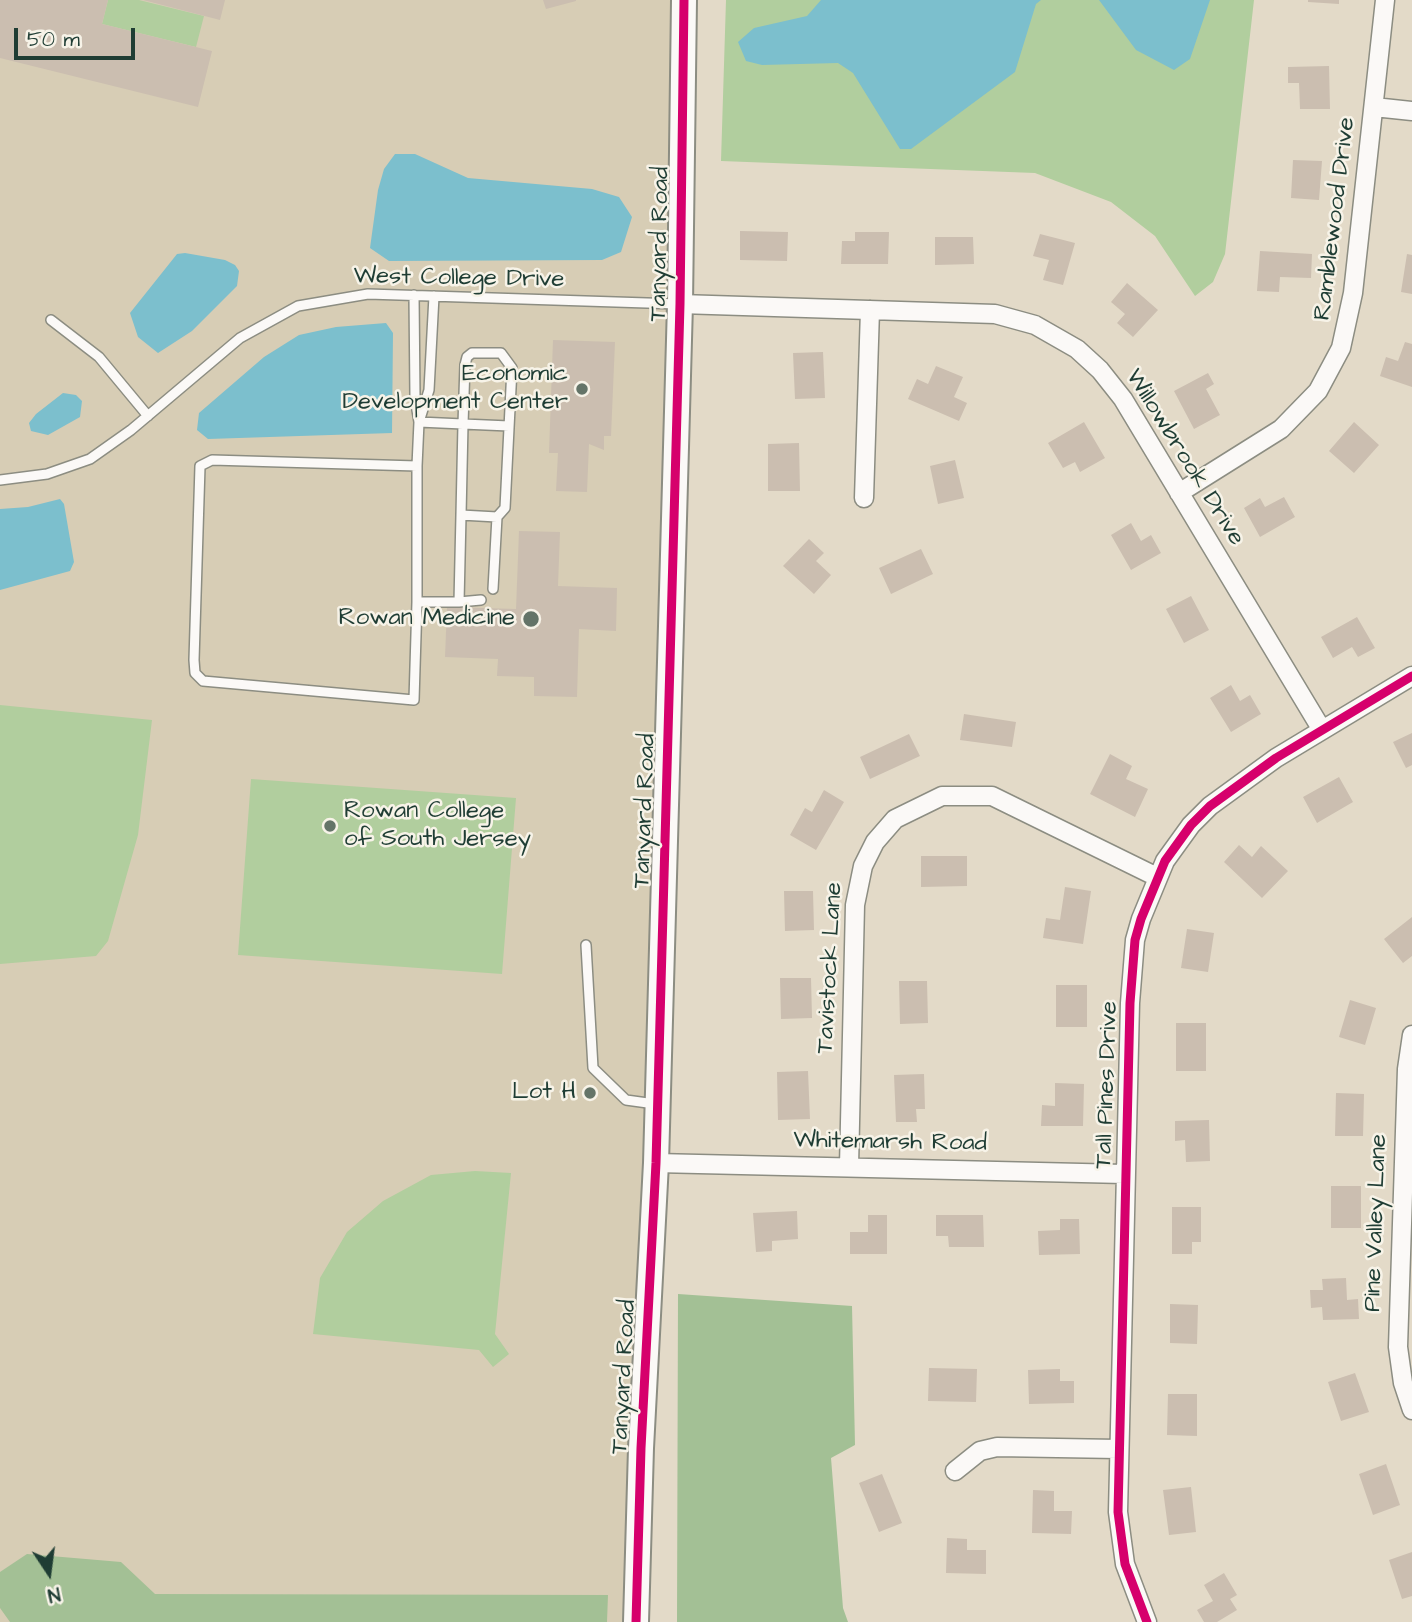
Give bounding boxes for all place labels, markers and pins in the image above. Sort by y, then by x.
place label: Economic Development Center [343,361,568,417]
marker: Economic Development Center [574,381,590,397]
place label: Rowan Medicine [339,605,515,633]
marker: Rowan Medicine [521,609,541,629]
place label: Rowan College of South Jersey [344,798,531,854]
marker: Rowan College of South Jersey [322,818,338,834]
place label: Lot H [512,1079,576,1107]
marker: Lot H [582,1085,598,1101]

